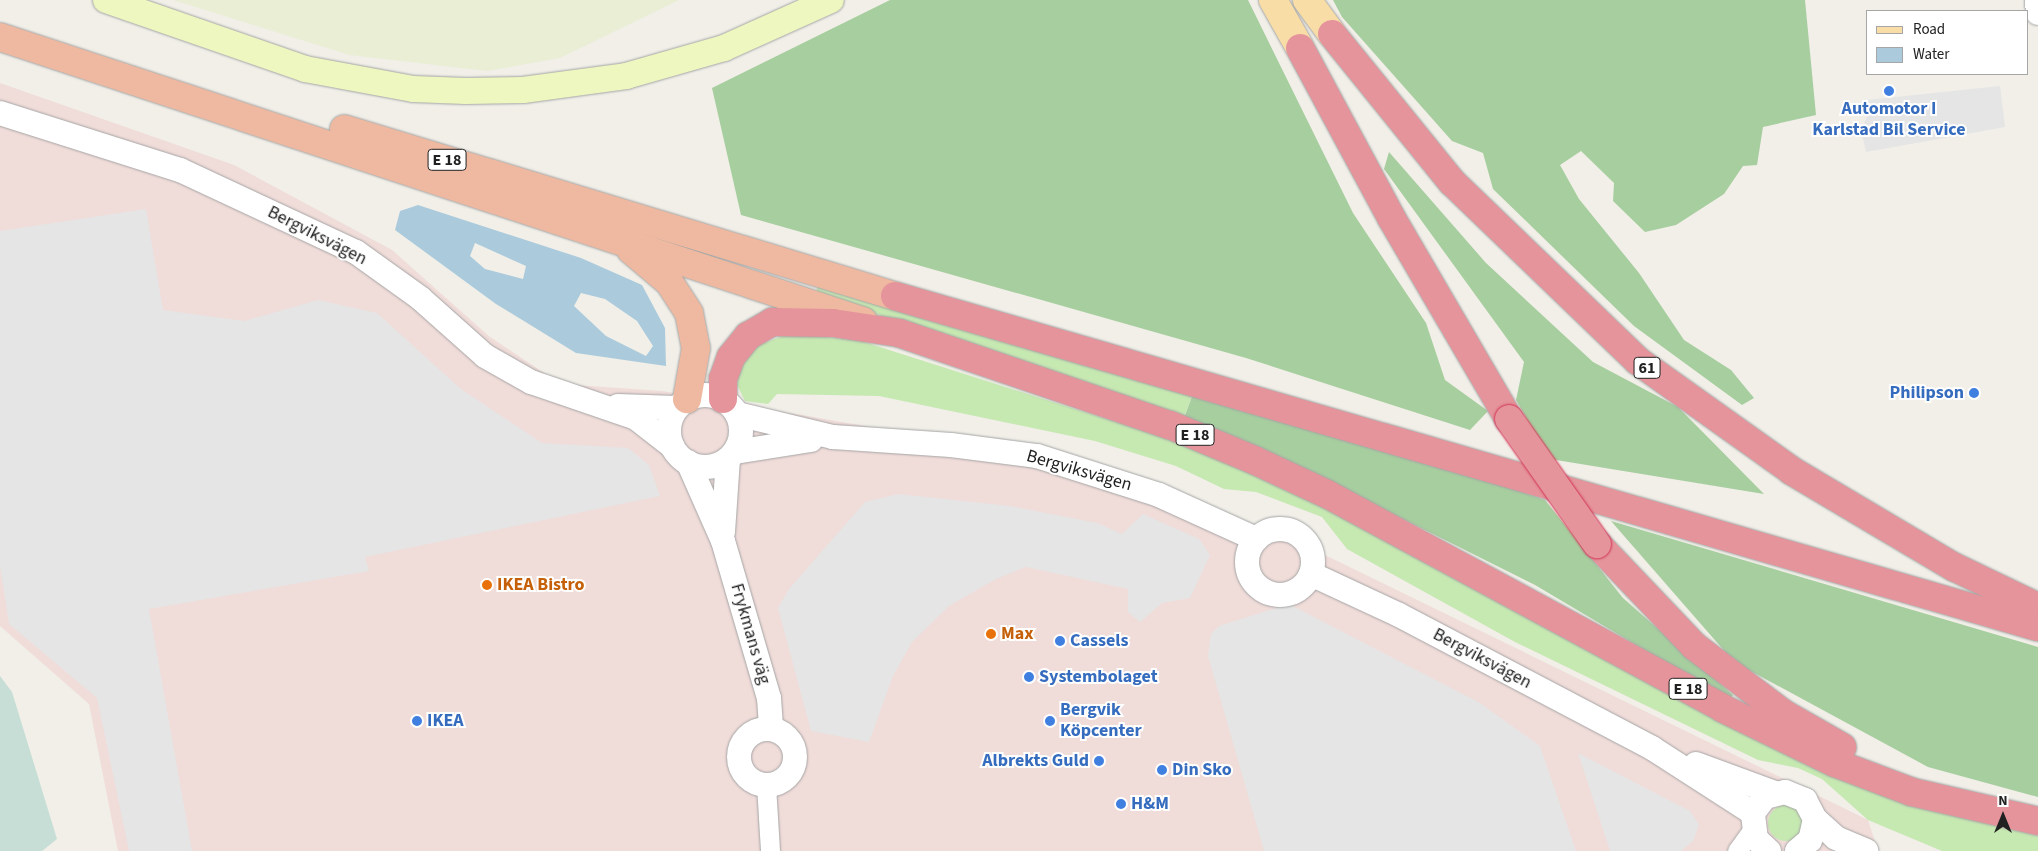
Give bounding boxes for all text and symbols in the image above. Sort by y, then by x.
legend [1866,10,2028,75]
text: Road [1913,19,1945,40]
text: Water [1913,44,1949,65]
marker: Automotor I Karlstad Bil Service [1883,85,1895,97]
place label: Automotor I Karlstad Bil Service [1812,99,1966,142]
road number: E 18 [427,146,467,174]
street label: Bergviksvägen [264,202,370,270]
road number: 61 [1633,354,1661,382]
place label: Philipson [1889,382,1964,404]
marker: Philipson [1968,387,1980,399]
road number: E 18 [1175,422,1215,448]
street label: Bergviksvägen [1024,446,1134,496]
place label: IKEA Bistro [497,574,585,596]
marker: IKEA Bistro [481,579,493,591]
street label: Frykmans väg [725,581,775,687]
place label: Max [1001,623,1033,645]
street label: Bergviksvägen [1429,624,1535,694]
marker: Max [985,628,997,640]
place label: Cassels [1070,630,1128,652]
marker: Cassels [1054,635,1066,647]
place label: Systembolaget [1039,666,1158,688]
marker: Systembolaget [1023,671,1035,683]
road number: E 18 [1668,676,1708,702]
place label: Bergvik Köpcenter [1060,700,1142,742]
place label: IKEA [427,710,464,732]
marker: IKEA [411,715,423,727]
marker: Bergvik Köpcenter [1044,715,1056,727]
place label: Albrekts Guld [982,750,1089,772]
marker: Albrekts Guld [1093,755,1105,767]
place label: Din Sko [1172,759,1232,781]
marker: Din Sko [1156,764,1168,776]
north arrow [1978,791,2028,841]
text: N [1998,791,2008,811]
place label: H&M [1131,793,1169,815]
marker: H&M [1115,798,1127,810]

